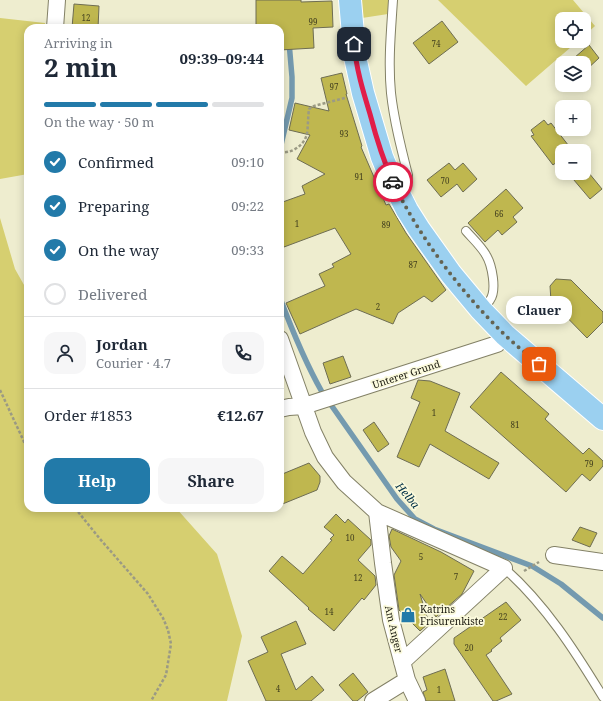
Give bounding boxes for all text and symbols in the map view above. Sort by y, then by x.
house number: 12 [82,12,90,23]
map controls [555,12,591,180]
button: locate [555,12,591,48]
house number: 99 [309,16,317,27]
pin [337,27,371,61]
icon: home [343,33,365,55]
text: Arriving in [44,34,113,52]
house number: 74 [432,38,441,49]
text: 09:39–09:44 [180,48,264,68]
text: 2 min [44,49,118,85]
button: layers [555,56,591,92]
house number: 97 [330,81,339,92]
button: + [555,100,591,136]
text: On the way · 50 m [44,113,154,131]
house number: 93 [340,128,349,139]
button: − [555,144,591,180]
icon: check [44,151,66,173]
text: Confirmed [78,152,154,172]
text: 09:10 [231,153,264,171]
courier [373,162,413,202]
house number: 91 [355,171,363,182]
icon: car [382,171,404,193]
house number: 70 [441,175,450,186]
icon: check [44,195,66,217]
text: Preparing [78,196,149,216]
text: 09:22 [231,197,264,215]
house number: 66 [495,208,504,219]
house number: 1 [295,218,299,229]
house number: 89 [382,219,390,230]
icon: check [44,239,66,261]
text: On the way [78,240,159,260]
text: 09:33 [231,241,264,259]
house number: 87 [409,259,418,270]
text: Delivered [78,284,147,304]
callout: Clauer [506,296,572,324]
house number: 2 [376,301,380,312]
text: Clauer [517,301,561,319]
button: person [44,332,86,374]
button: phone [222,332,264,374]
text: Jordan [96,334,148,354]
pin [522,347,556,381]
icon: bag [528,353,550,375]
text: Courier · 4.7 [96,354,171,372]
street label: Unterer Grund [370,356,442,392]
text: Order #1853 [44,405,132,425]
text: €12.67 [217,405,264,425]
house number: 1 [432,407,436,418]
house number: 81 [511,419,519,430]
button: Help [44,458,150,504]
button: Share [158,458,264,504]
house number: 79 [585,458,593,469]
water label: Helba [392,478,424,512]
house number: 10 [346,532,355,543]
house number: 5 [419,551,423,562]
house number: 7 [454,571,459,582]
house number: 12 [354,572,362,583]
place label: Katrins Frisurenkiste [420,602,484,628]
street label: Am Anger [382,604,406,654]
house number: 14 [325,606,334,617]
shop icon: Katrins Frisurenkiste [399,606,417,624]
house number: 22 [499,611,507,622]
house number: 20 [465,642,474,653]
house number: 4 [276,683,281,694]
house number: 1 [437,684,441,695]

